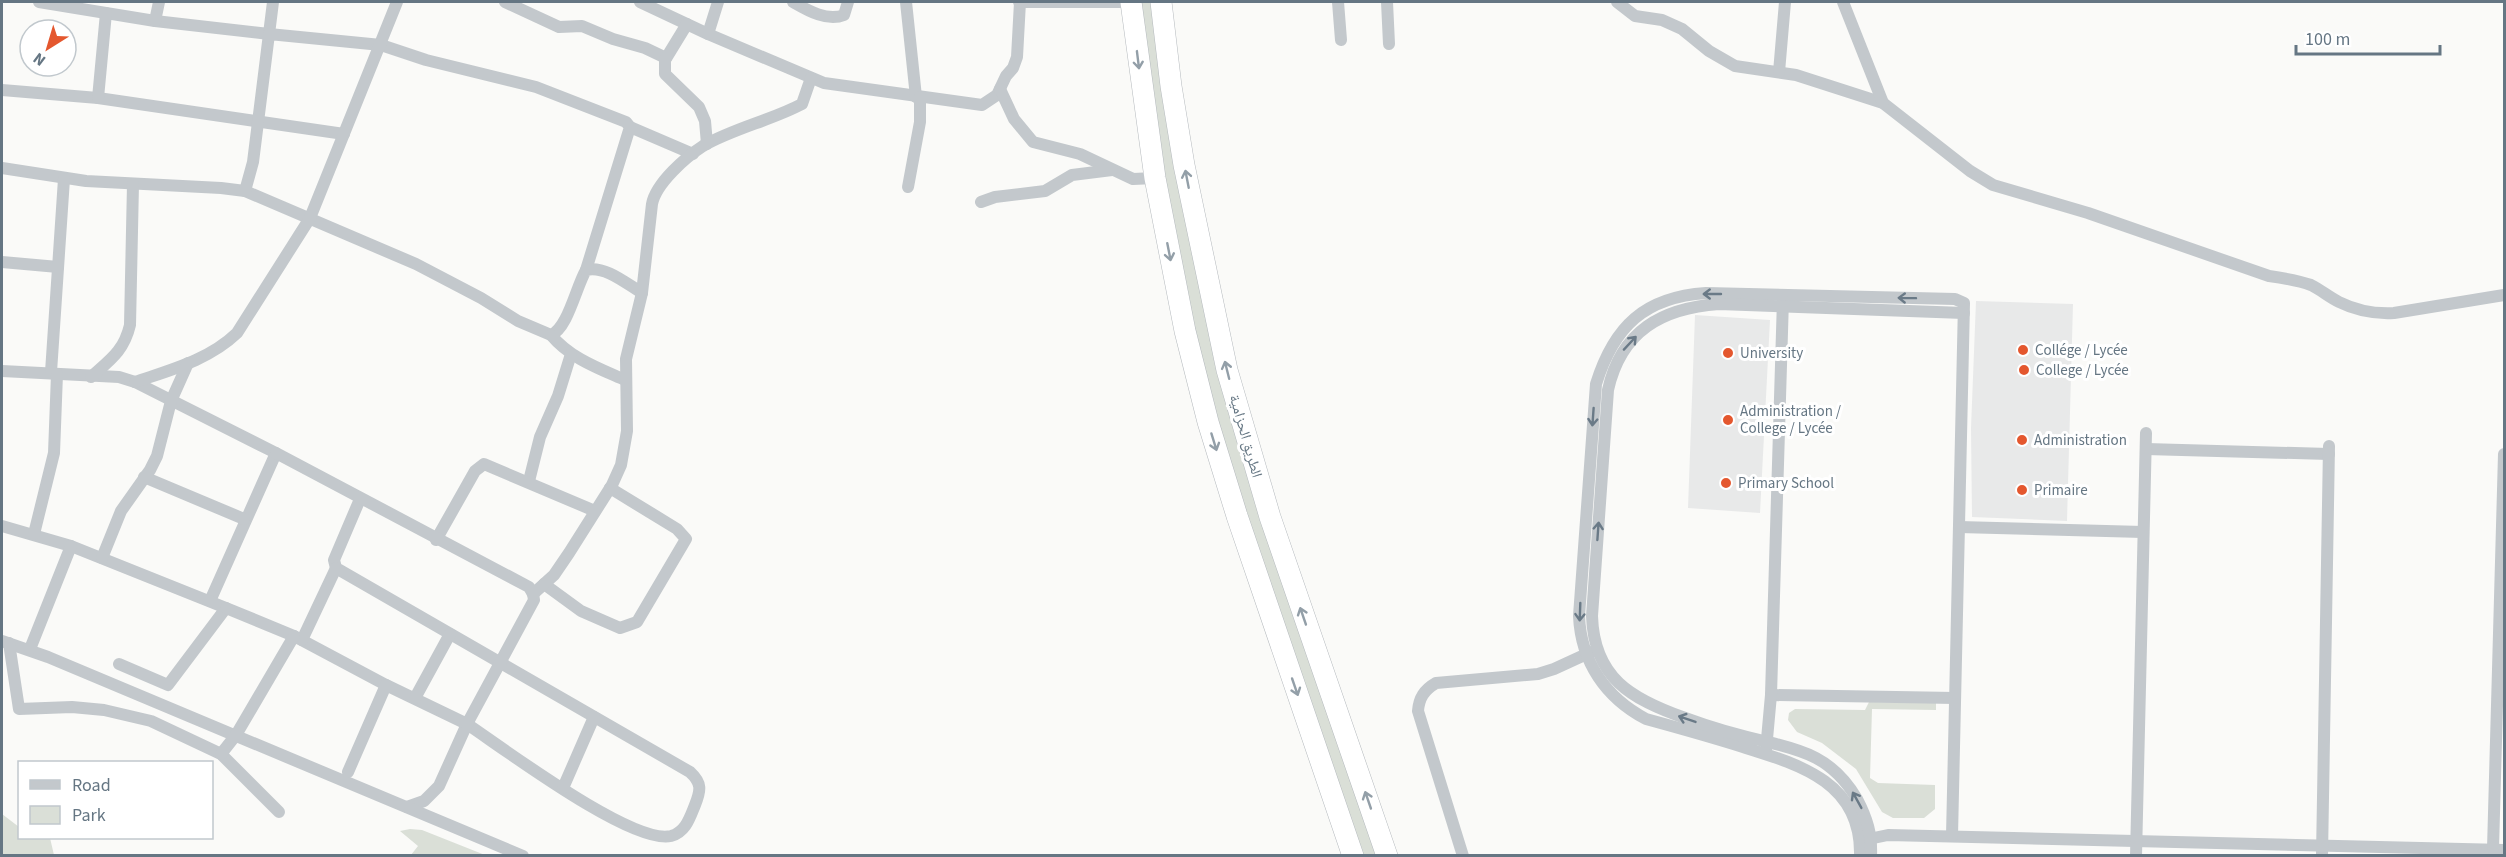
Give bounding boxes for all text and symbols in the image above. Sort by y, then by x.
north arrow [18,18,78,78]
scale bar [2296,18,2440,56]
text: 100 m [2305,27,2350,52]
text: N [29,47,50,71]
one-way arrow [1133,49,1144,69]
one-way arrow [1181,170,1192,189]
one-way arrow [1164,242,1175,261]
one-way arrow [1703,288,1723,299]
one-way arrow [1898,292,1918,304]
one-way arrow [1623,335,1637,350]
place label: Collége / Lycée [2035,340,2128,361]
place label: University [1740,343,1803,364]
marker: Collége / Lycée [2016,343,2030,357]
marker: University [1721,346,1735,360]
place label: College / Lycée [2036,360,2129,381]
one-way arrow [1220,361,1232,380]
marker: College / Lycée [2017,363,2031,377]
street label: الطريق الحزامية [1224,392,1267,480]
place label: Administration / College / Lycée [1740,401,1842,439]
one-way arrow [1587,407,1598,427]
marker: Administration / College / Lycée [1721,413,1735,427]
place label: Administration [2034,430,2127,451]
one-way arrow [1209,432,1220,451]
marker: Administration [2015,433,2029,447]
place label: Primary School [1738,473,1834,494]
marker: Primary School [1719,476,1733,490]
place label: Primaire [2034,480,2088,501]
marker: Primaire [2015,483,2029,497]
one-way arrow [1592,522,1603,542]
one-way arrow [1574,601,1585,621]
one-way arrow [1297,607,1308,626]
one-way arrow [1290,677,1301,696]
one-way arrow [1678,712,1697,723]
legend [18,761,213,839]
text: Road [72,773,111,798]
one-way arrow [1361,791,1372,810]
one-way arrow [1851,792,1863,809]
text: Park [72,803,106,828]

